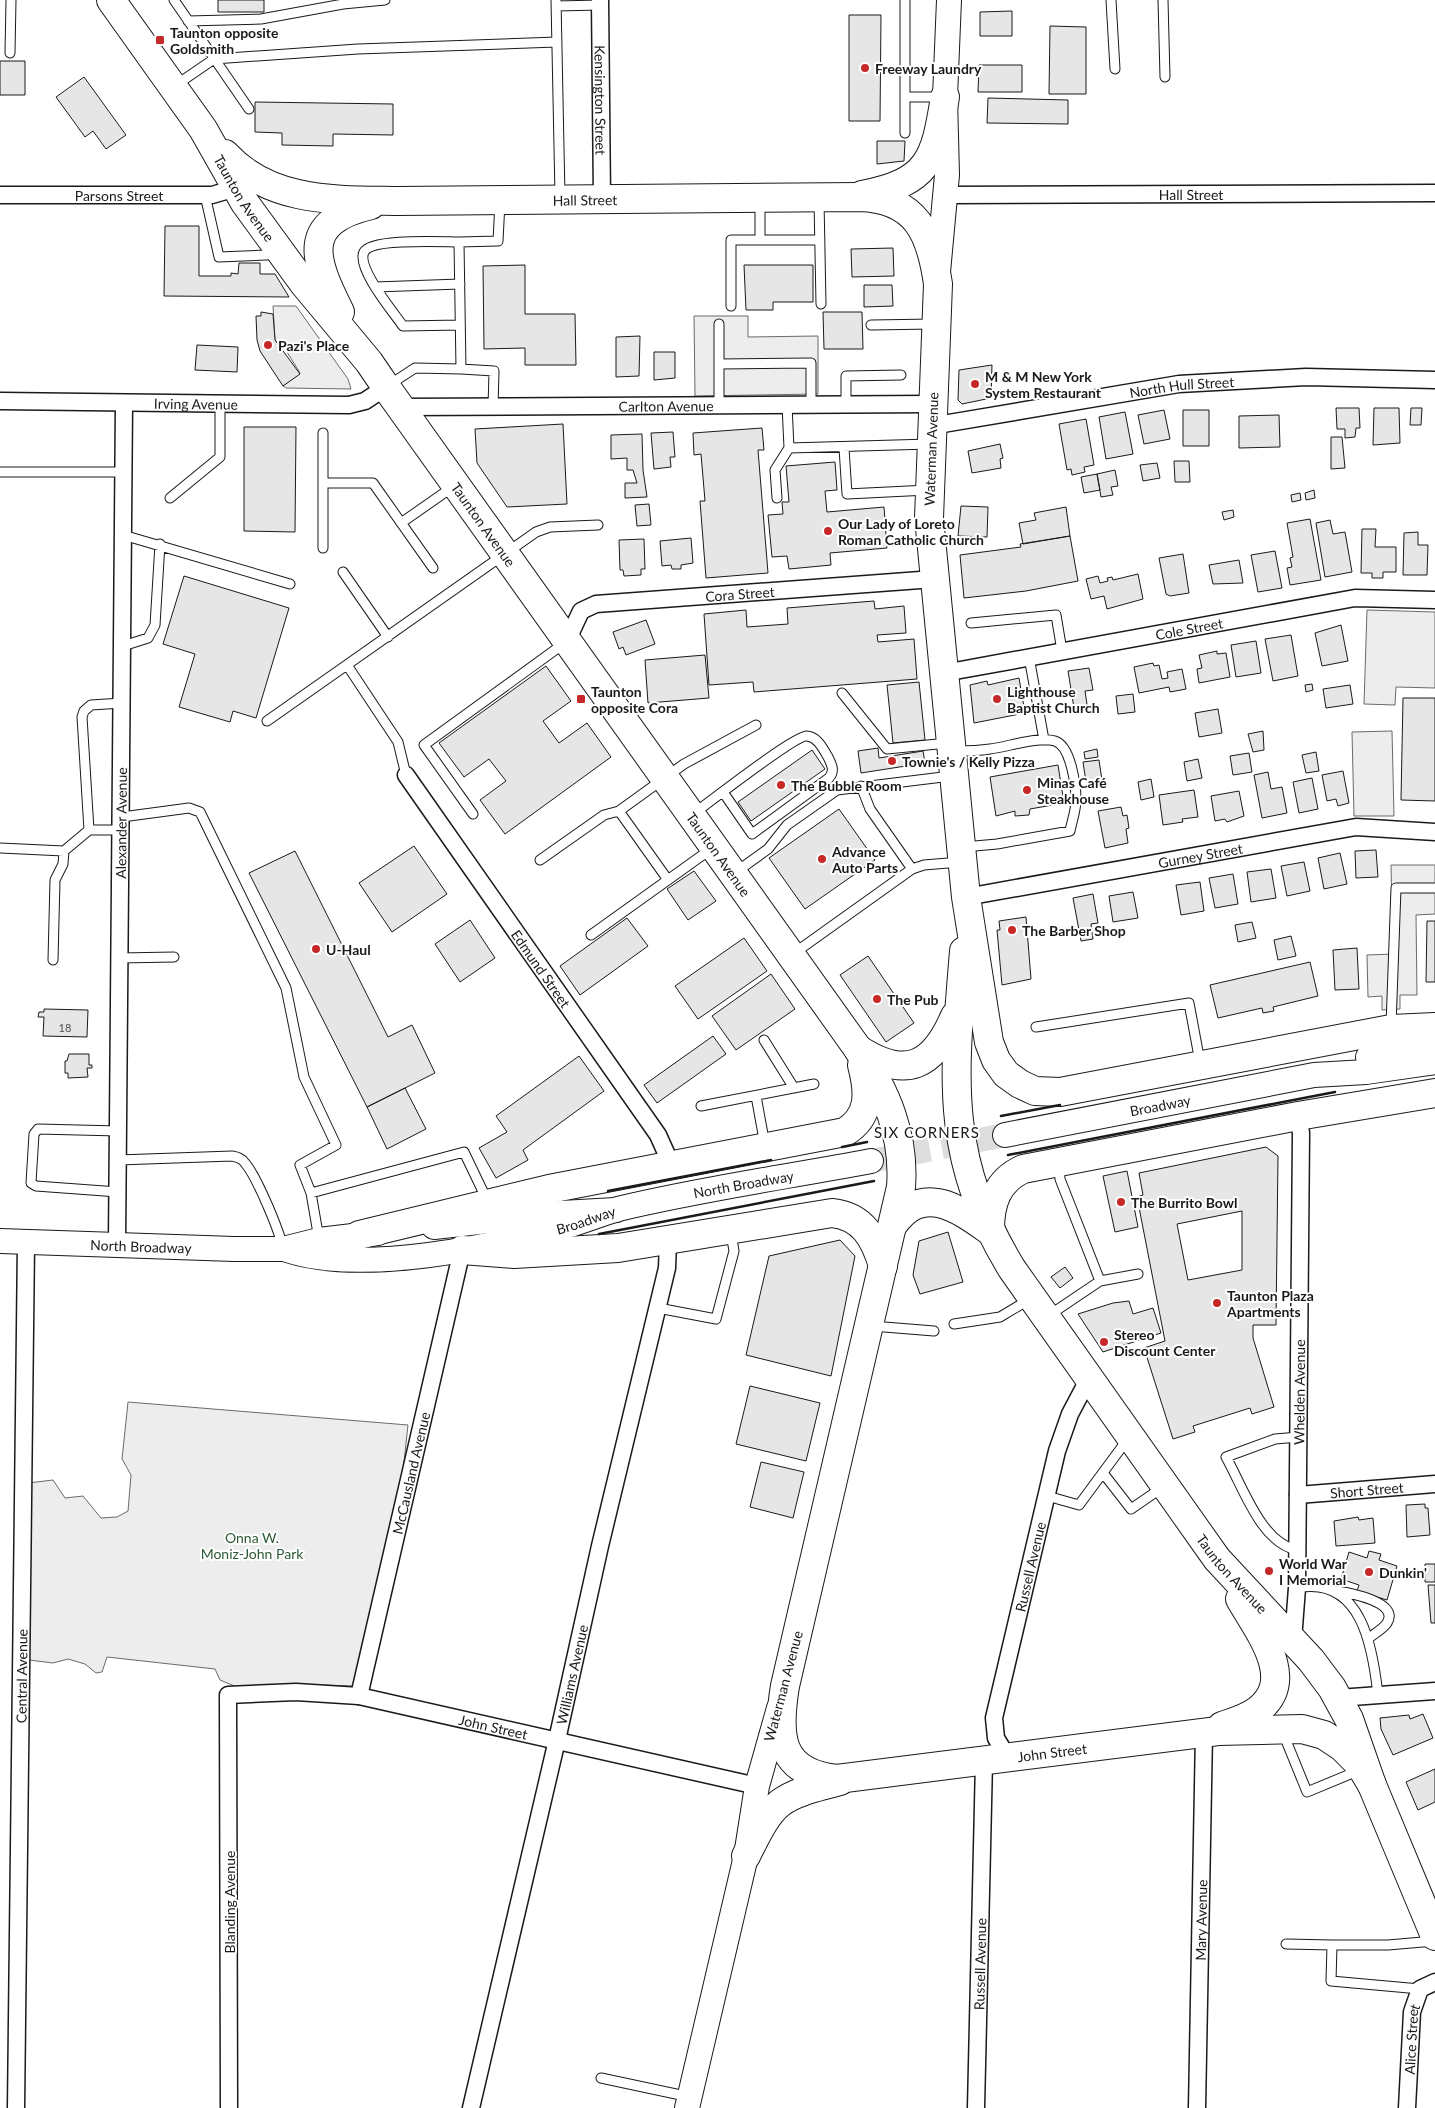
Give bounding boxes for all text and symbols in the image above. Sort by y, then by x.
place label: Taunton opposite Goldsmith [170,24,279,57]
marker: Taunton opposite Goldsmith [154,34,166,46]
street label: Kensington Street [592,45,610,155]
place label: Freeway Laundry [875,60,982,77]
marker: Freeway Laundry [859,62,871,74]
street label: Taunton Avenue [211,152,278,245]
street label: Hall Street [1159,185,1223,203]
street label: Parsons Street [75,187,163,204]
street label: Hall Street [553,191,617,208]
place label: Pazi's Place [278,337,350,354]
marker: Pazi's Place [262,339,274,351]
place label: M & M New York System Restaurant [985,368,1102,401]
street label: North Hull Street [1128,372,1235,401]
marker: M & M New York System Restaurant [969,378,981,390]
street label: Waterman Avenue [921,392,941,506]
street label: Irving Avenue [154,394,238,412]
street label: Carlton Avenue [618,397,714,414]
street label: Taunton Avenue [448,479,520,570]
place label: Our Lady of Loreto Roman Catholic Church [838,515,984,548]
marker: Our Lady of Loreto Roman Catholic Church [822,525,834,537]
street label: Cora Street [705,582,775,604]
street label: Cole Street [1154,614,1224,643]
place label: Taunton opposite Cora [591,683,678,716]
place label: Lighthouse Baptist Church [1007,683,1100,716]
marker: Taunton opposite Cora [575,693,587,705]
marker: Lighthouse Baptist Church [991,693,1003,705]
place label: Townie's / Kelly Pizza [902,753,1035,770]
marker: Townie's / Kelly Pizza [886,755,898,767]
street label: Alexander Avenue [112,767,129,879]
place label: Minas Café Steakhouse [1037,774,1110,807]
place label: The Bubble Room [791,777,902,794]
marker: The Bubble Room [775,779,787,791]
marker: Minas Café Steakhouse [1021,784,1033,796]
street label: Taunton Avenue [683,809,755,899]
street label: Gurney Street [1157,839,1244,871]
place label: Advance Auto Parts [831,843,898,876]
marker: Advance Auto Parts [816,853,828,865]
place label: The Barber Shop [1022,922,1126,939]
marker: The Barber Shop [1006,924,1018,936]
street label: Edmund Street [508,926,574,1011]
place label: U-Haul [326,941,371,958]
marker: U-Haul [310,943,322,955]
place label: The Pub [887,991,939,1008]
marker: The Pub [871,993,883,1005]
house number: 18 [59,1021,71,1034]
street label: Broadway [1128,1091,1193,1119]
district label: SIX CORNERS [874,1123,980,1141]
street label: North Broadway [692,1166,796,1201]
place label: The Burrito Bowl [1131,1194,1237,1211]
marker: The Burrito Bowl [1115,1196,1127,1208]
street label: Broadway [554,1202,618,1237]
street label: North Broadway [90,1236,193,1256]
place label: Taunton Plaza Apartments [1226,1287,1314,1320]
marker: Taunton Plaza Apartments [1211,1297,1223,1309]
place label: Stereo Discount Center [1114,1326,1216,1359]
marker: Stereo Discount Center [1098,1336,1110,1348]
street label: Whelden Avenue [1290,1339,1308,1445]
street label: McCausland Avenue [388,1410,433,1536]
street label: Short Street [1329,1478,1404,1501]
street label: Russell Avenue [1011,1520,1049,1613]
park label: Onna W. Moniz-John Park [201,1529,304,1562]
street label: Taunton Avenue [1193,1531,1271,1617]
place label: World War I Memorial [1279,1555,1348,1588]
place label: Dunkin' [1379,1564,1427,1581]
marker: World War I Memorial [1263,1565,1275,1577]
marker: Dunkin' [1363,1566,1375,1578]
street label: Williams Avenue [552,1623,591,1726]
street label: Central Avenue [12,1629,30,1723]
street label: Waterman Avenue [760,1629,806,1743]
street label: John Street [458,1710,529,1742]
street label: John Street [1016,1739,1088,1765]
street label: Blanding Avenue [221,1851,238,1953]
street label: Mary Avenue [1191,1879,1210,1961]
street label: Russell Avenue [970,1918,989,2010]
street label: Alice Street [1400,2001,1423,2075]

